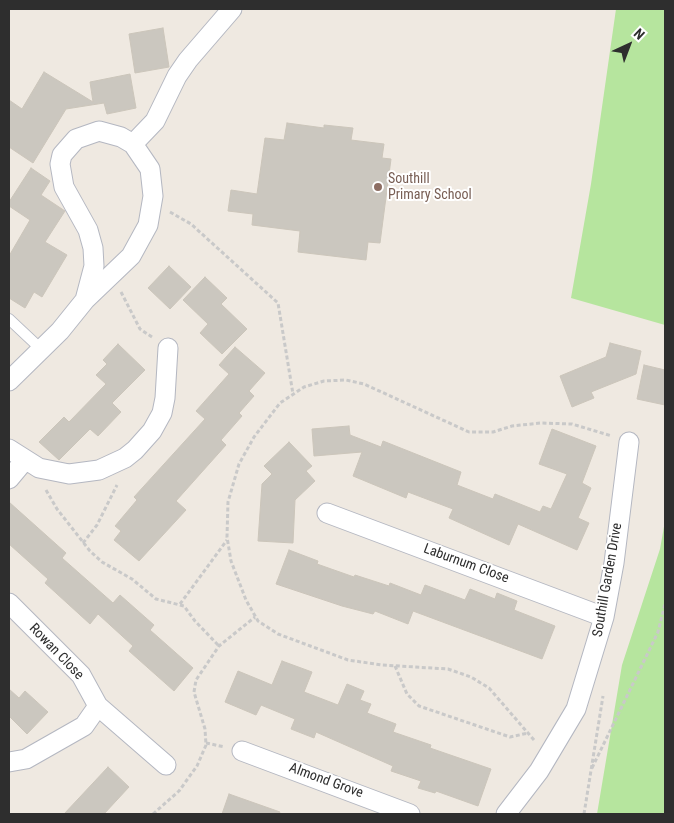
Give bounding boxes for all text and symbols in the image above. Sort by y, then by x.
north arrow [604,20,654,70]
text: N [631,25,648,43]
place label: Southill Primary School [388,171,472,203]
marker: Southill Primary School [372,181,384,193]
street label: Southill Garden Drive [590,522,626,638]
street label: Laburnum Close [421,541,511,587]
street label: Rowan Close [25,620,87,684]
street label: Almond Grove [287,760,365,802]

